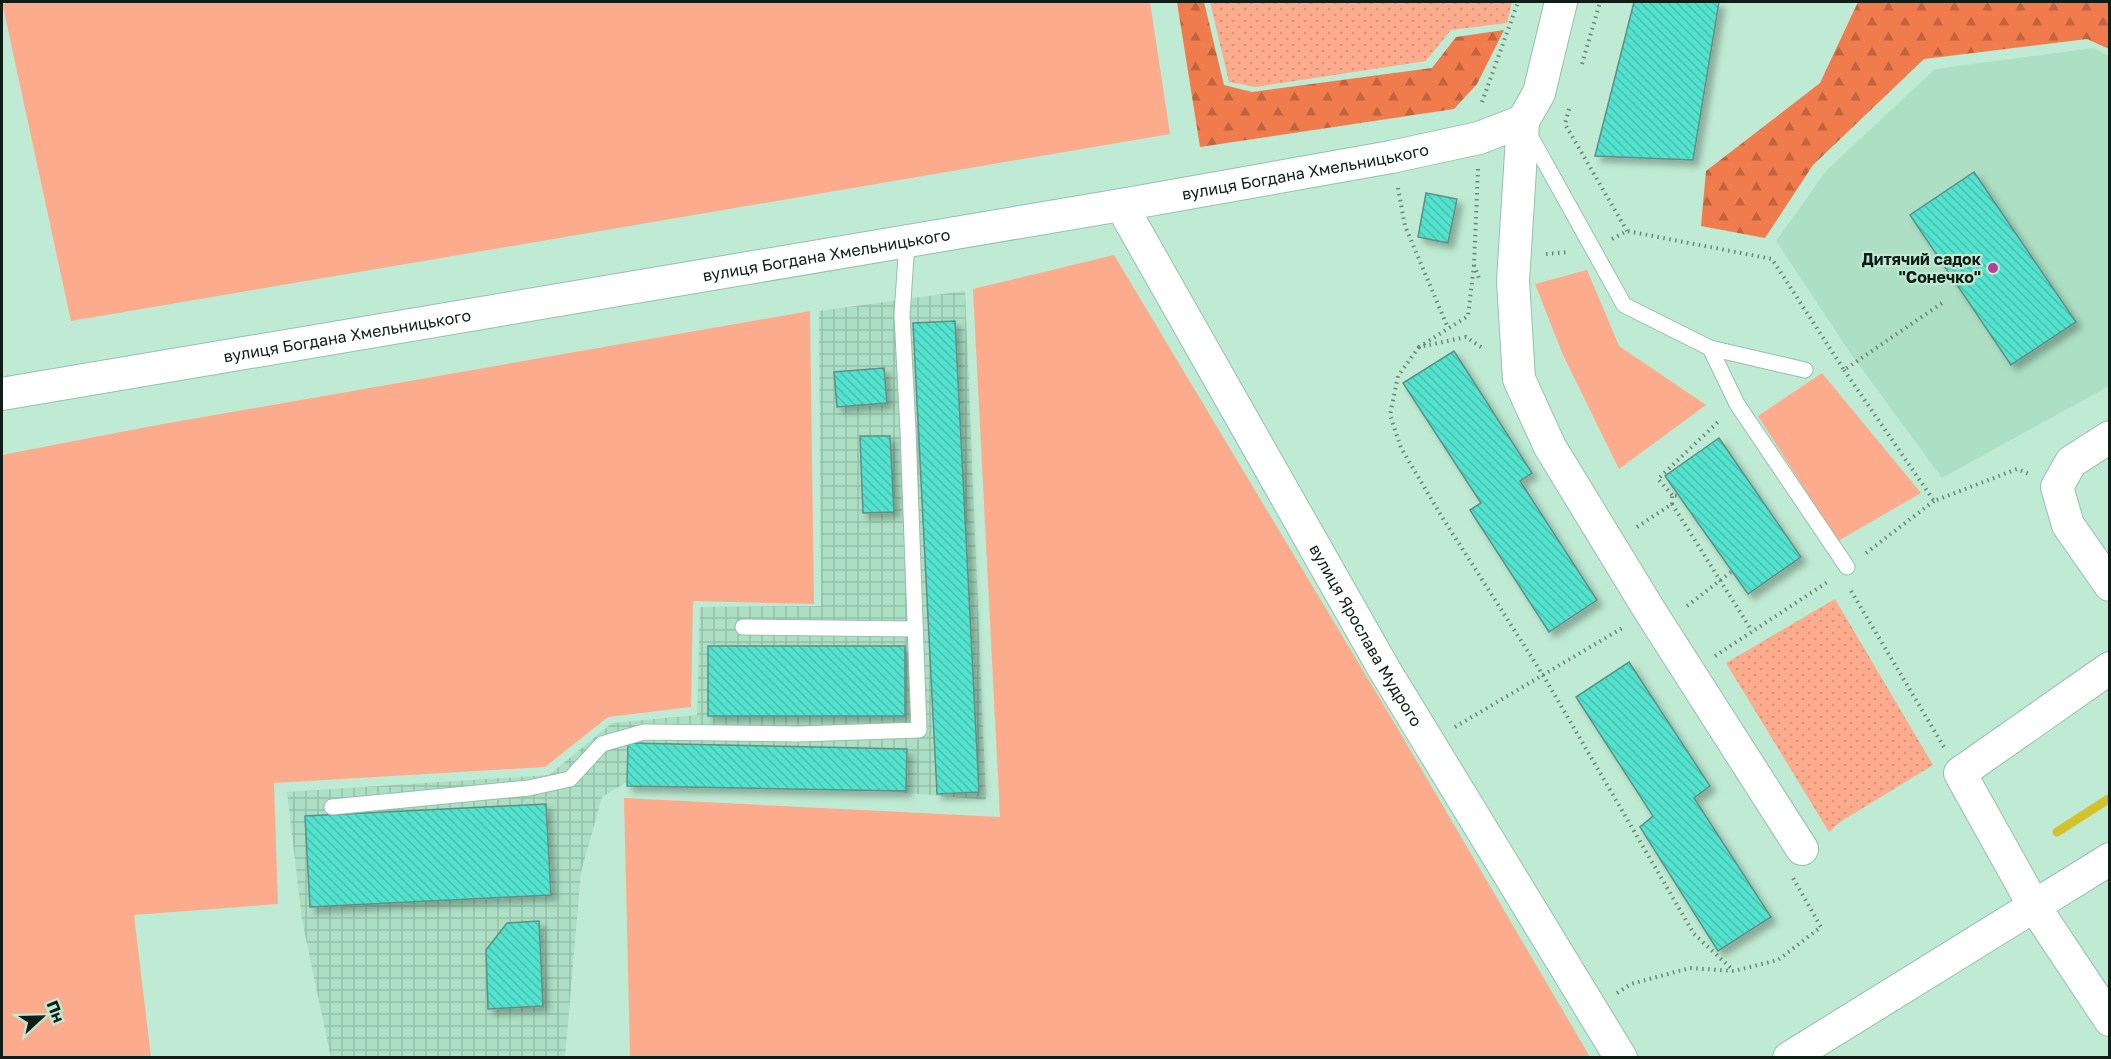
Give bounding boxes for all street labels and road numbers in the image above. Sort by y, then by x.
street label: вулиця Богдана Хмельницького [1180,139,1430,204]
street label: вулиця Богдана Хмельницького [701,224,952,286]
street label: вулиця Богдана Хмельницького [222,305,472,366]
street label: вулиця Ярослава Мудрого [1305,540,1427,730]

